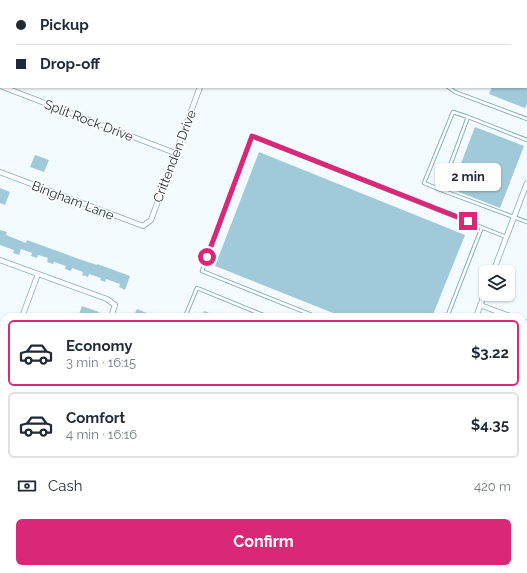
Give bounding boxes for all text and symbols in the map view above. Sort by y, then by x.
text: Pickup [40,16,89,34]
text: Drop-off [40,55,100,73]
street label: Split Rock Drive [42,97,136,145]
street label: Crittenden Drive [150,108,199,205]
callout: 2 min [435,163,501,191]
text: 2 min [451,169,485,184]
street label: Bingham Lane [30,178,116,223]
route end [459,212,477,230]
route start [198,248,216,266]
map controls [479,265,515,301]
button: layers [479,265,515,301]
icon: car [18,335,54,371]
text: Economy [66,337,133,355]
text: $3.22 [471,344,509,362]
text: 3 min · 16:15 [66,355,136,370]
icon: car [18,407,54,443]
text: Comfort [66,409,125,427]
text: $4.35 [471,416,509,434]
text: 4 min · 16:16 [66,427,137,442]
icon: cash [16,475,38,497]
text: Cash [48,477,82,495]
text: 420 m [474,479,511,494]
button: Confirm [16,519,511,565]

